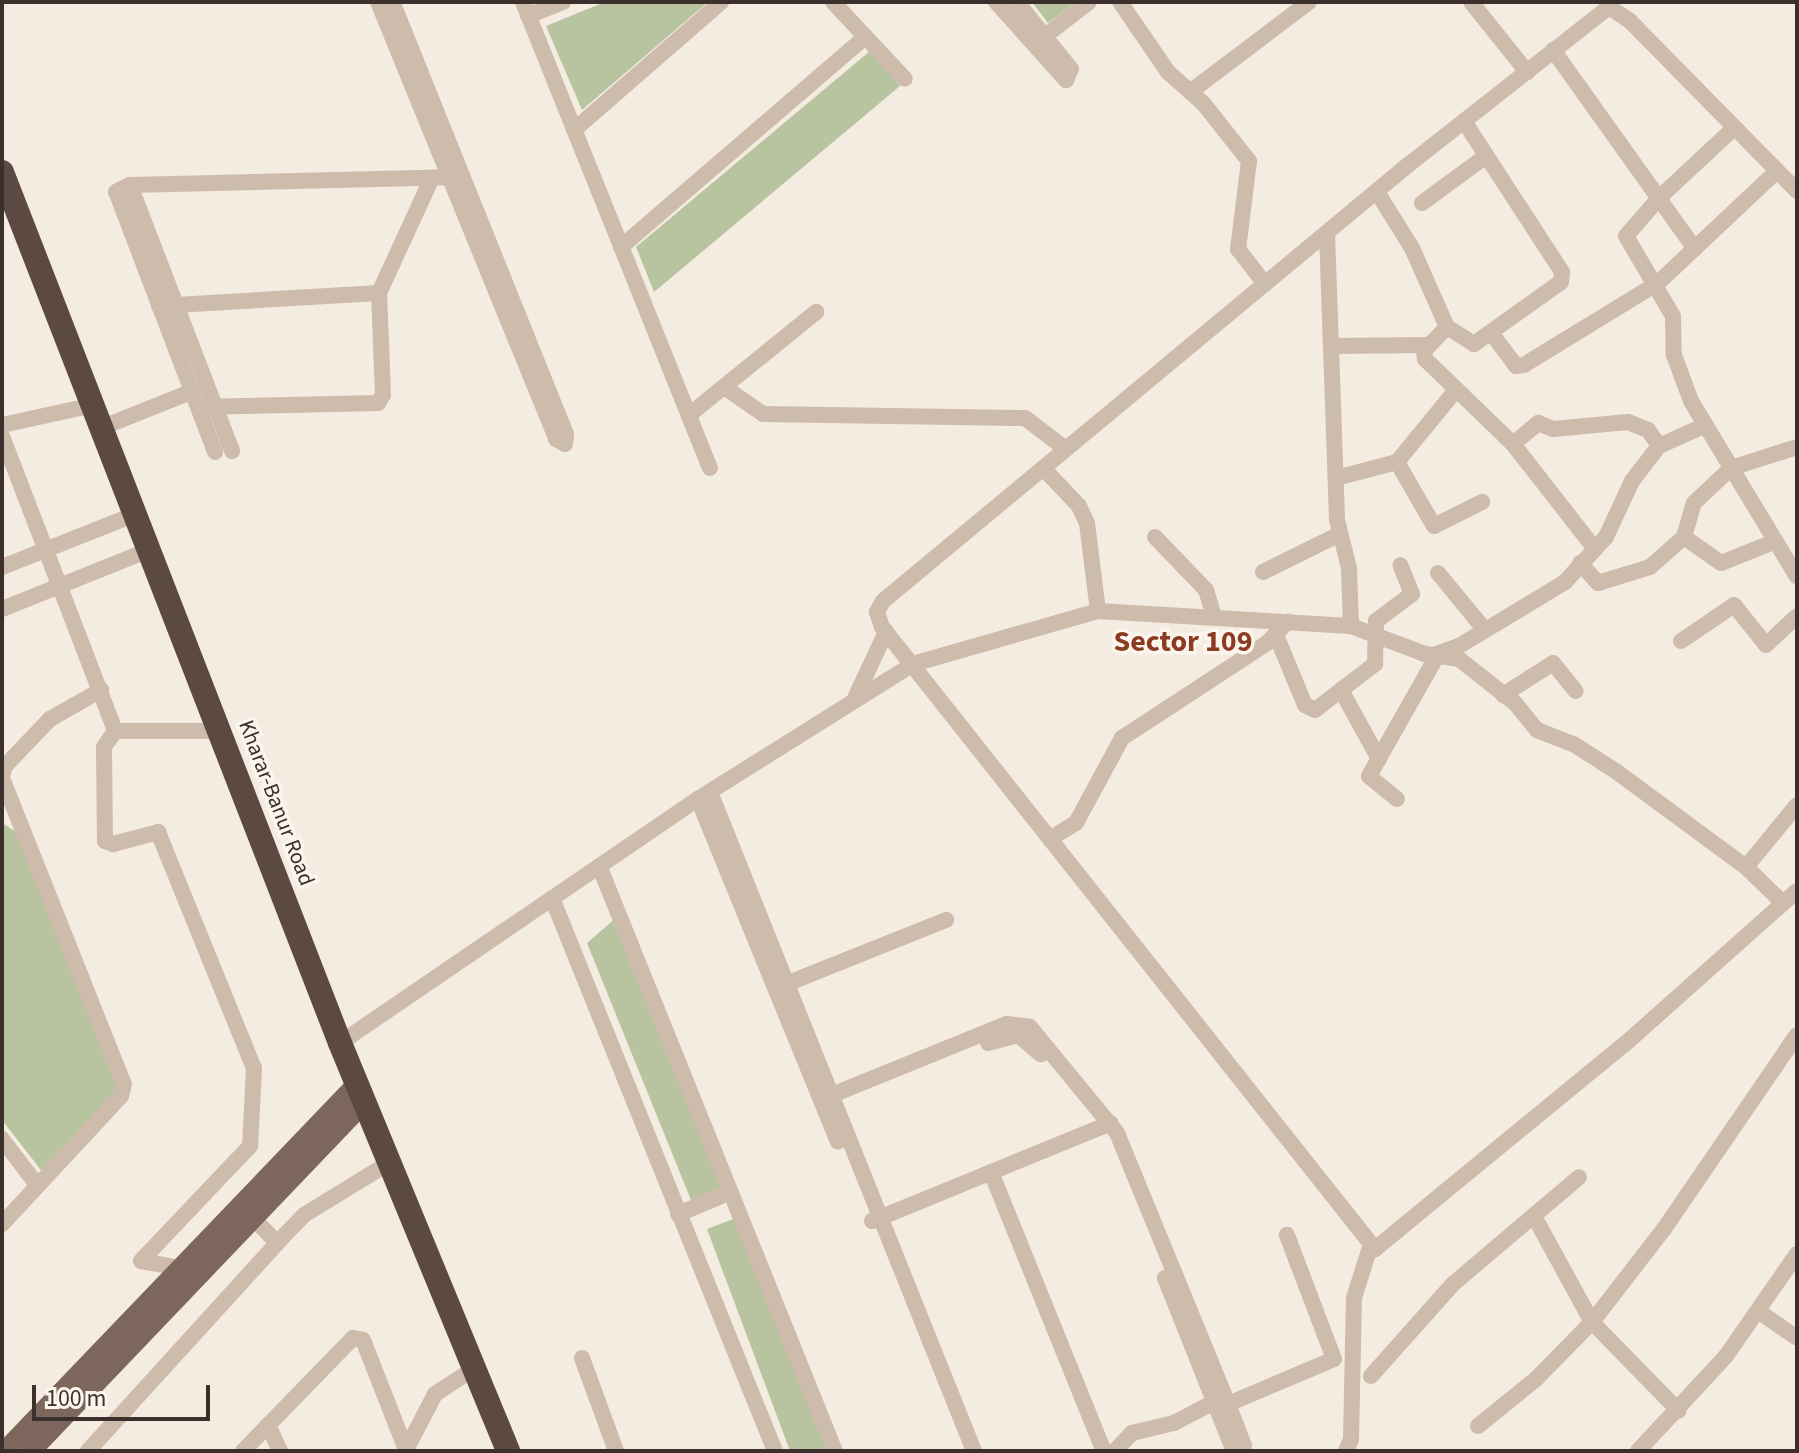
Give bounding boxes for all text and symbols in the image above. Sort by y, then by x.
district label: Sector 109 [1113,624,1253,660]
street label: Kharar-Banur Road [232,716,320,890]
scale bar [36,1369,214,1419]
text: 100 m [46,1381,106,1416]

